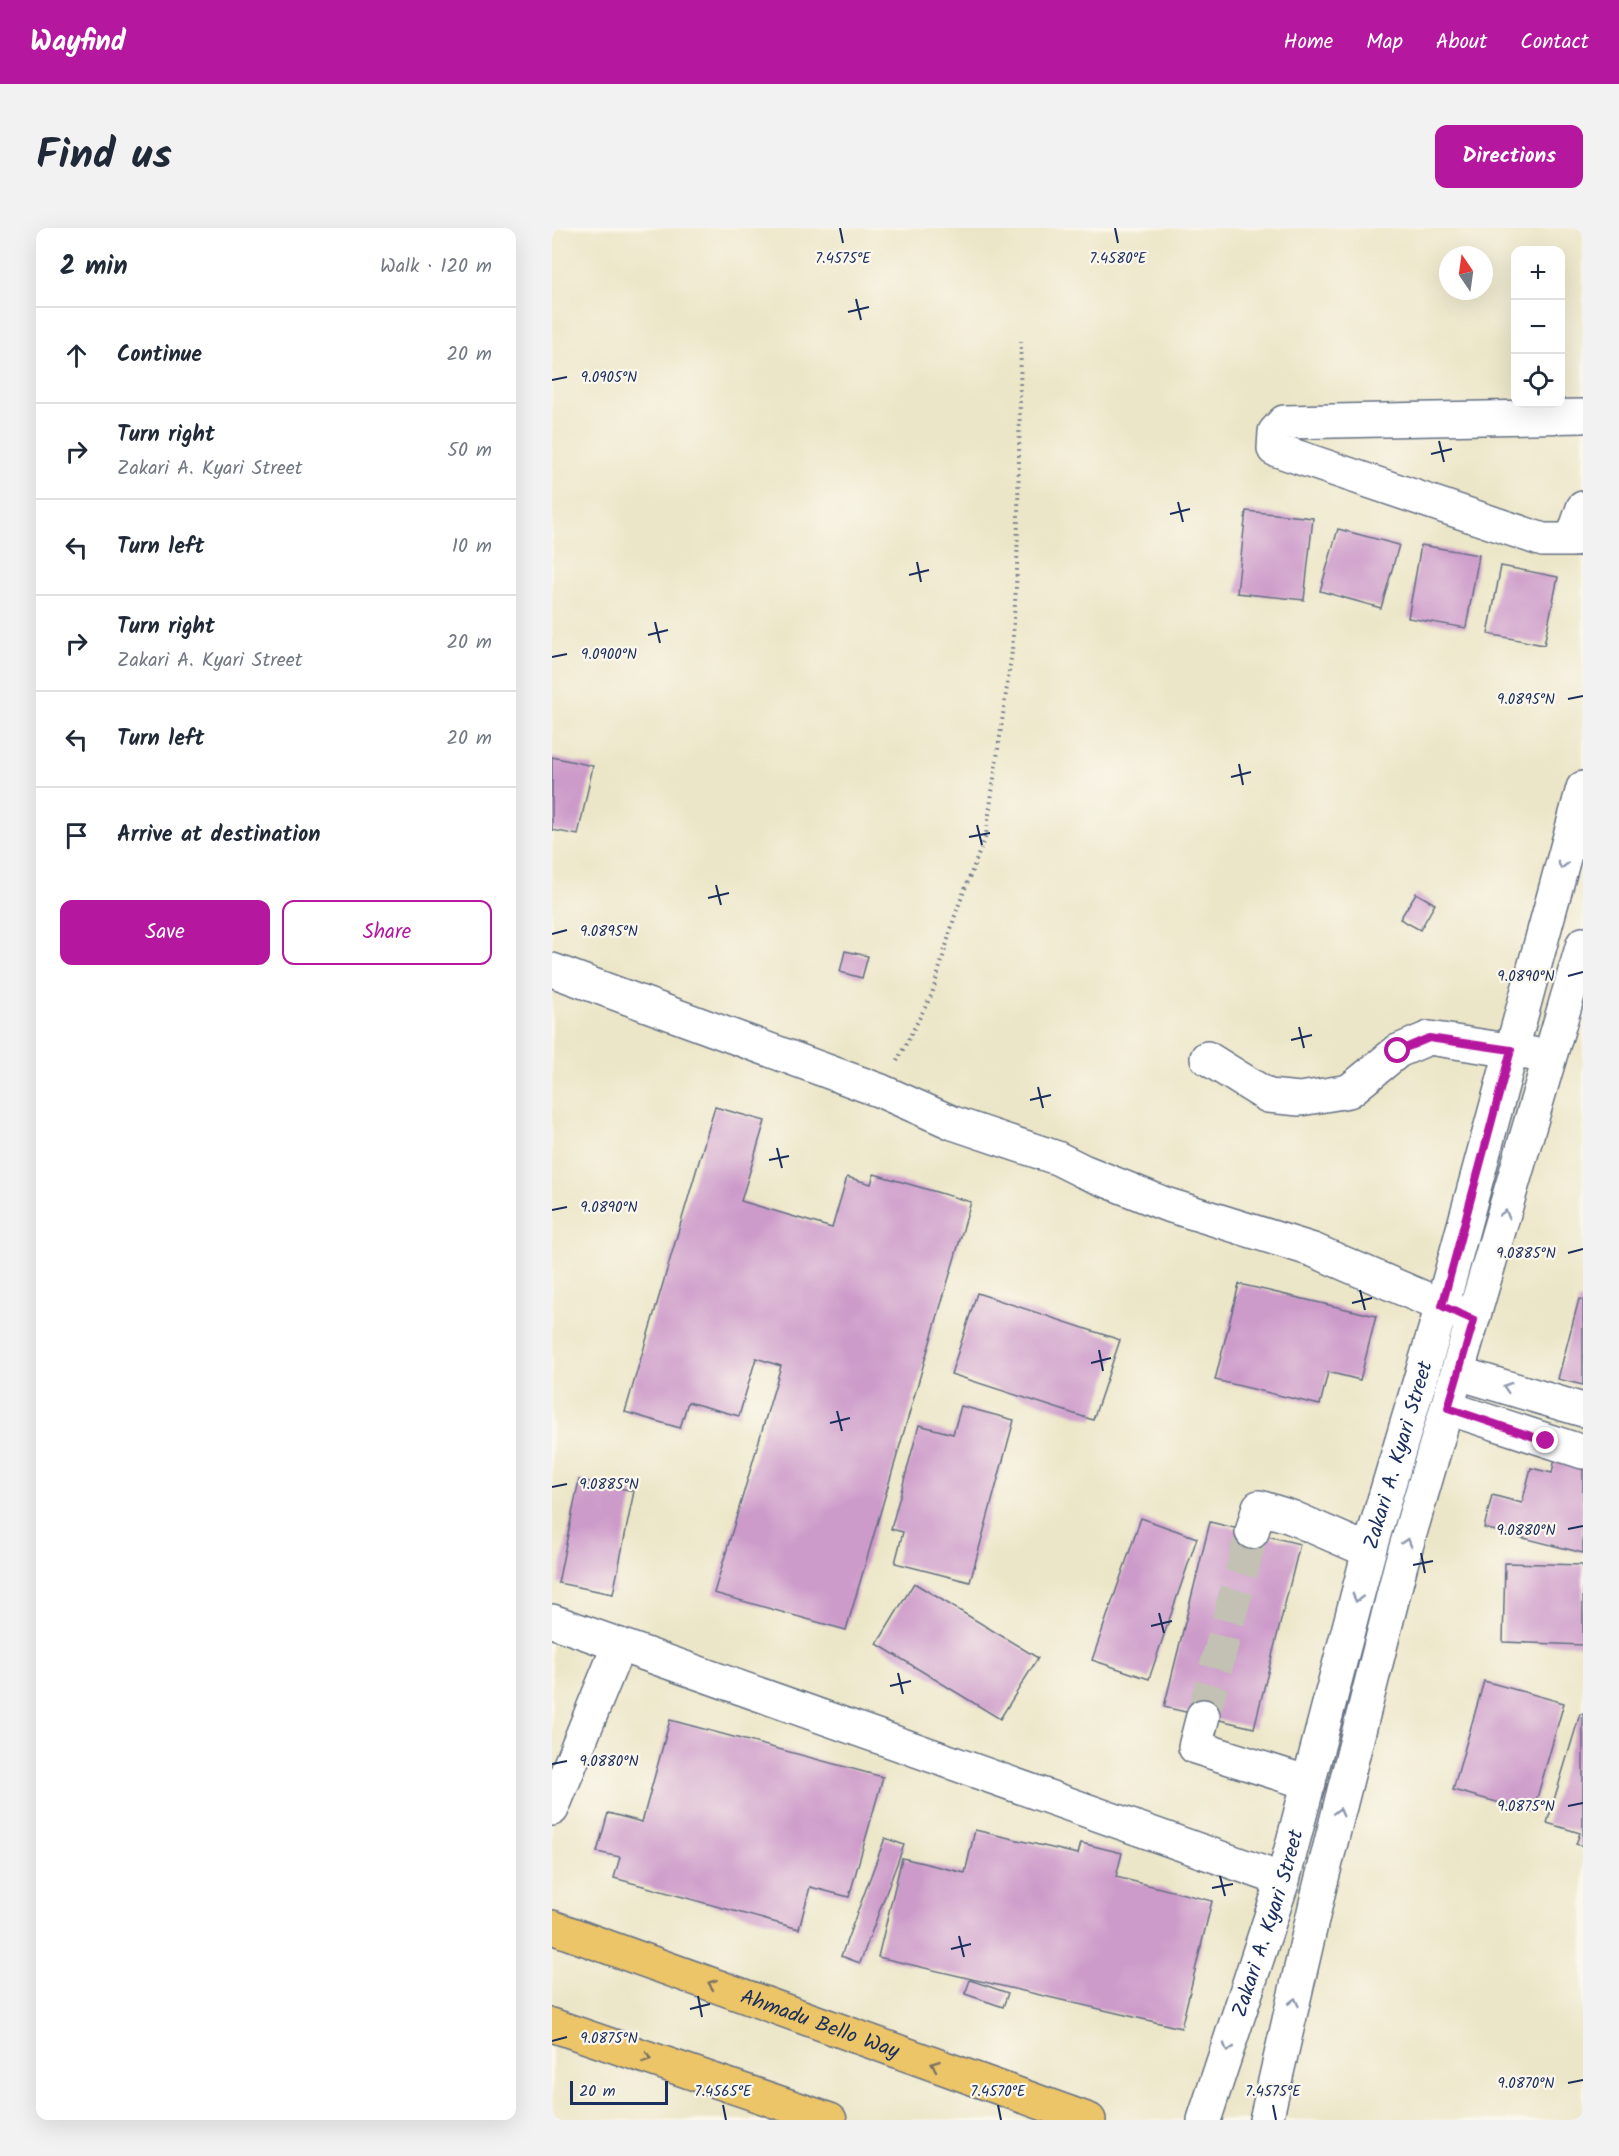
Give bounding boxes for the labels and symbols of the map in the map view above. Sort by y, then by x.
north arrow [1439,246,1493,300]
text: 7.4575°E [815,247,872,271]
text: 7.4580°E [1089,247,1148,271]
text: 9.0905°N [581,366,637,390]
text: 9.0900°N [581,643,637,667]
text: 9.0895°N [1497,688,1555,712]
one-way arrow [1557,859,1569,869]
text: 9.0895°N [580,920,638,944]
text: 9.0890°N [1497,965,1555,989]
route start [1384,1037,1410,1063]
text: 9.0890°N [580,1196,638,1220]
one-way arrow [1498,1209,1510,1220]
text: 9.0885°N [1496,1242,1556,1266]
street label: Zakari A. Kyari Street [1355,1356,1443,1553]
one-way arrow [1502,1382,1513,1394]
route end [1532,1427,1558,1453]
text: 9.0885°N [579,1473,639,1497]
text: 9.0880°N [1496,1519,1556,1543]
one-way arrow [1400,1537,1412,1547]
one-way arrow [1352,1592,1364,1603]
text: 9.0880°N [579,1750,639,1774]
text: 9.0875°N [1497,1795,1555,1819]
one-way arrow [1332,1807,1345,1817]
street label: Zakari A. Kyari Street [1224,1825,1314,2022]
one-way arrow [708,1979,718,1992]
street label: Ahmadu Bello Way [736,1981,904,2069]
one-way arrow [1286,1997,1299,2007]
text: 9.0875°N [580,2027,638,2051]
one-way arrow [1222,2042,1235,2053]
one-way arrow [641,2050,652,2063]
one-way arrow [931,2059,941,2072]
text: 9.0870°N [1497,2072,1555,2096]
scale bar [570,2078,668,2106]
text: 7.4565°E [694,2080,753,2104]
text: 7.4570°E [970,2080,1027,2104]
text: 7.4575°E [1245,2080,1302,2104]

